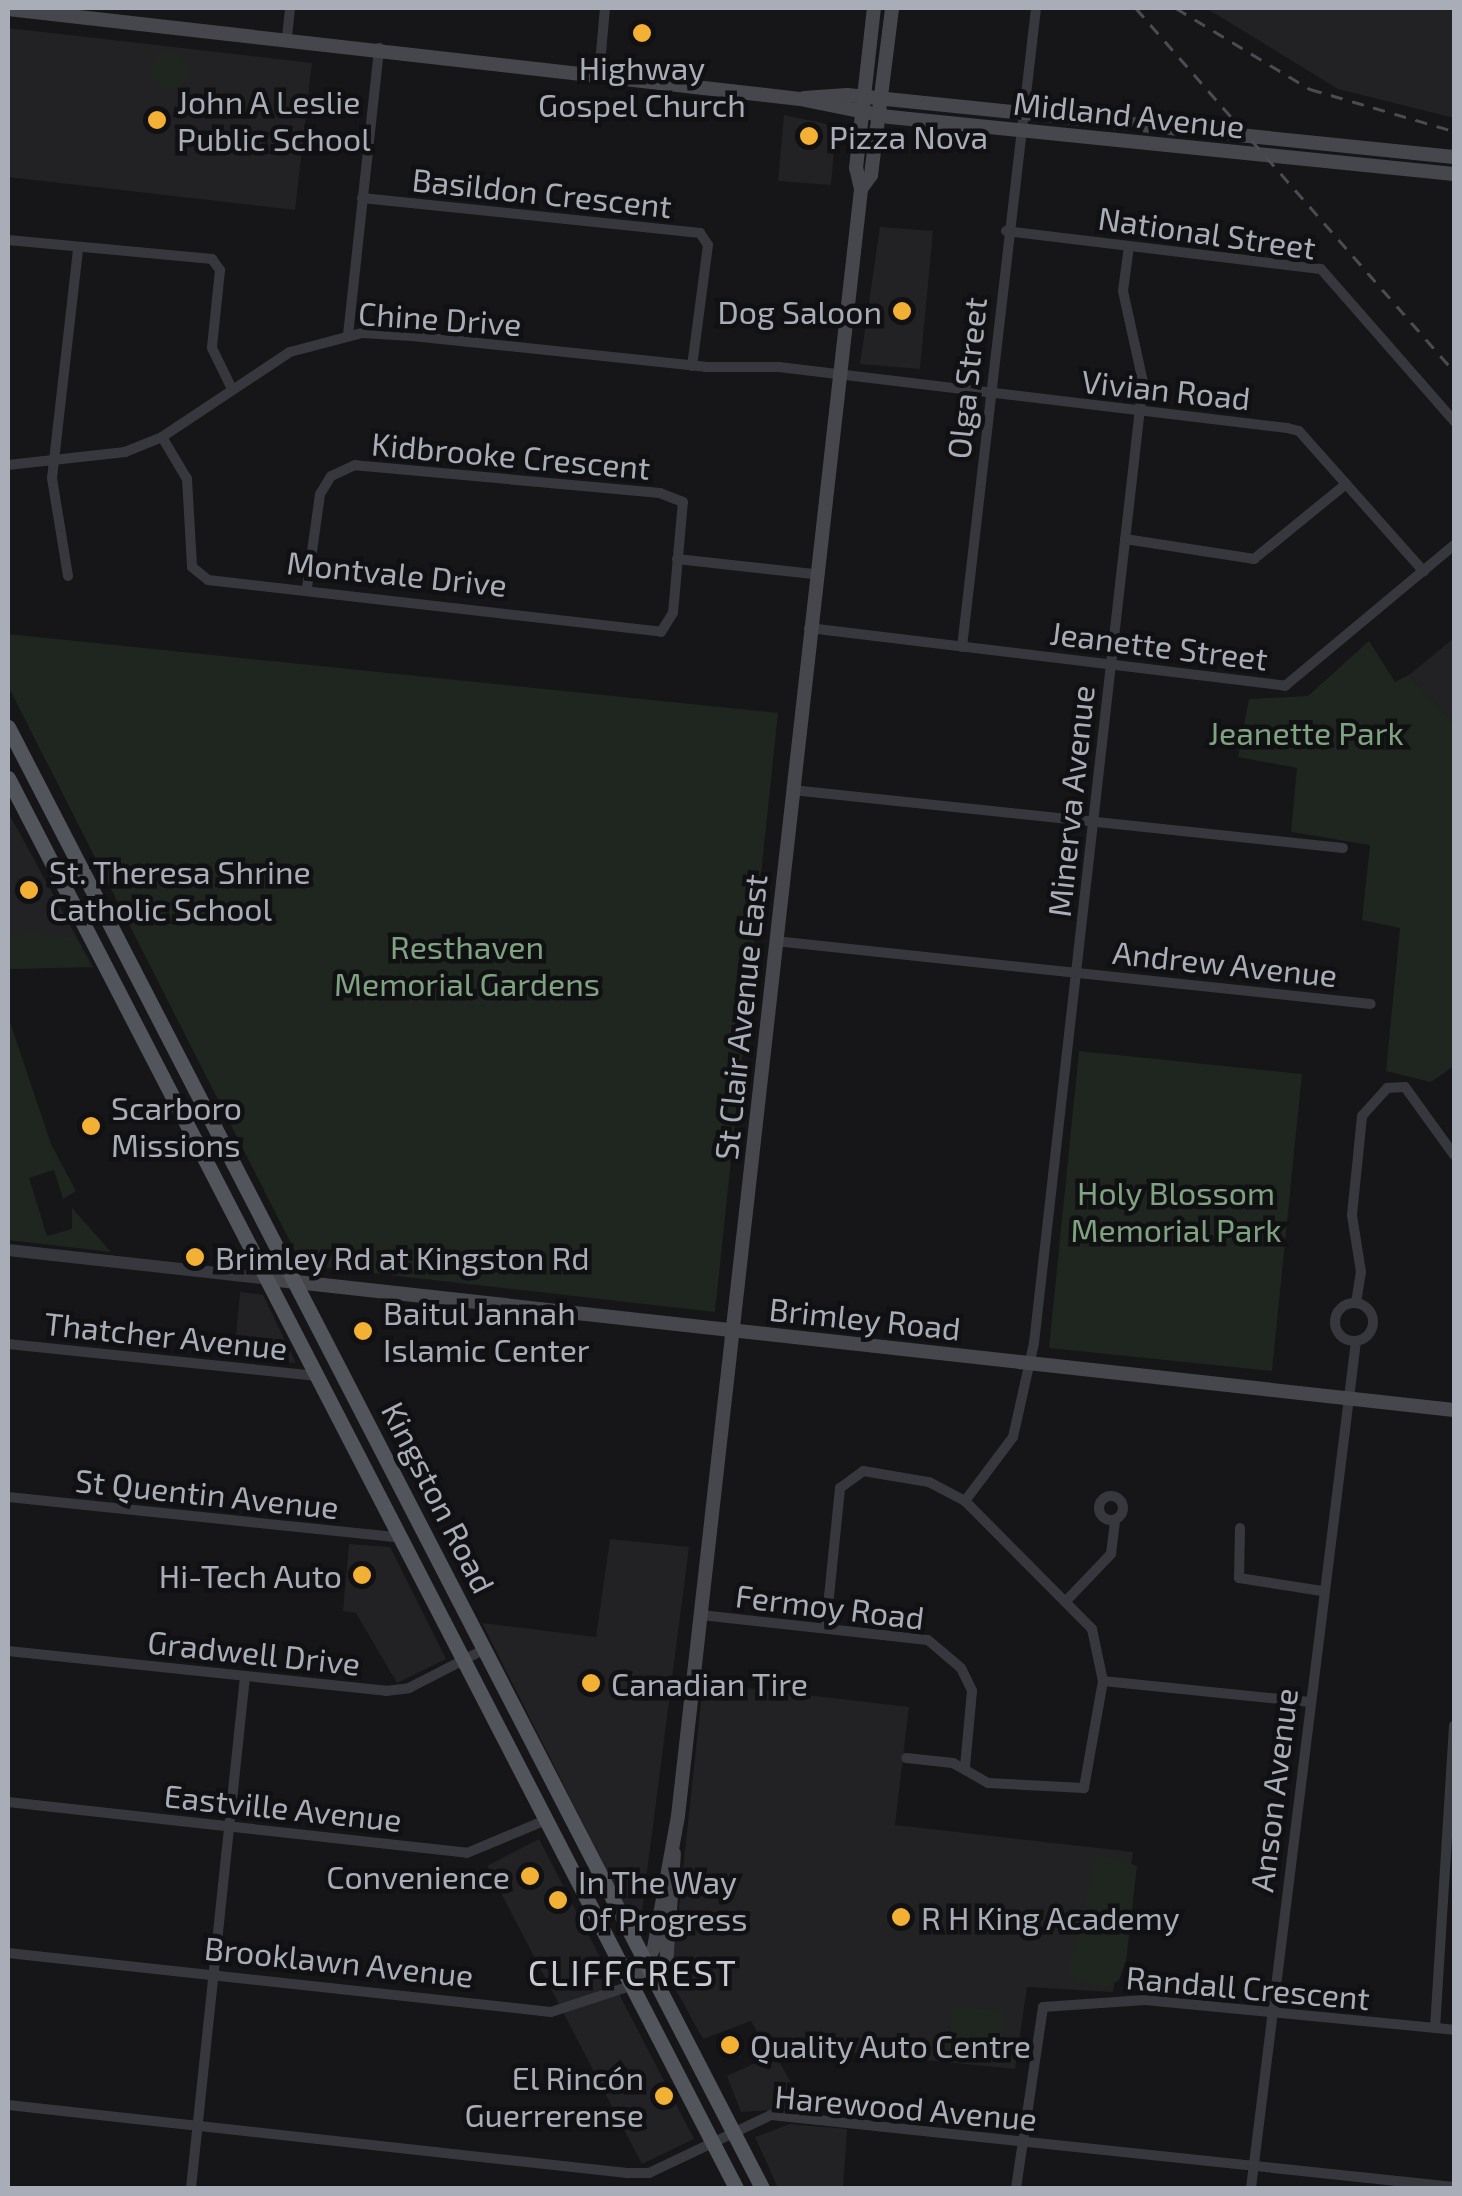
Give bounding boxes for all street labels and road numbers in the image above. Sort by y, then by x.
street label: Midland Avenue [1011,83,1247,145]
street label: Basildon Crescent [410,159,674,225]
street label: National Street [1095,198,1319,266]
street label: Chine Drive [357,293,523,343]
street label: Olga Street [938,295,994,461]
street label: Vivian Road [1080,361,1252,417]
street label: Kidbrooke Crescent [370,424,652,486]
street label: Montvale Drive [285,542,509,604]
street label: Jeanette Street [1048,613,1270,677]
street label: Minerva Avenue [1039,683,1101,919]
street label: St Clair Avenue East [706,871,774,1163]
street label: Andrew Avenue [1110,932,1340,994]
street label: Brimley Road [767,1289,963,1347]
street label: Thatcher Avenue [42,1303,290,1367]
street label: Kingston Road [374,1395,504,1599]
street label: St Quentin Avenue [73,1460,341,1526]
street label: Fermoy Road [733,1575,927,1637]
street label: Gradwell Drive [145,1622,363,1682]
street label: Anson Avenue [1241,1685,1305,1895]
street label: Eastville Avenue [162,1775,404,1839]
street label: Brooklawn Avenue [202,1928,476,1994]
street label: Randall Crescent [1124,1957,1372,2017]
street label: Harewood Avenue [773,2076,1039,2138]

